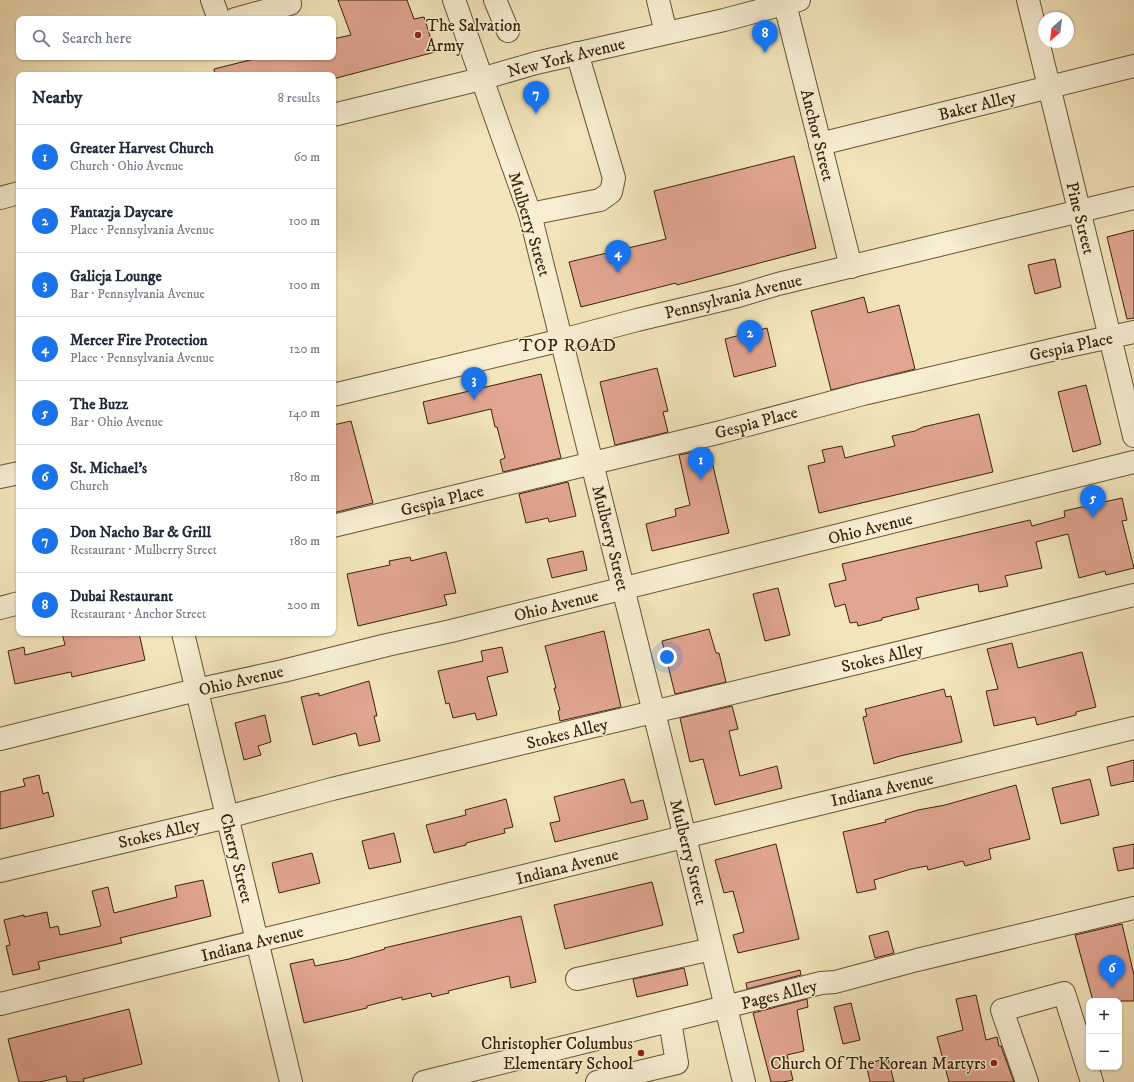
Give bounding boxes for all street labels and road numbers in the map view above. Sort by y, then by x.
street label: New York Avenue [505,33,627,83]
street label: Baker Alley [936,85,1019,126]
street label: Anchor Street [795,87,839,184]
street label: Mulberry Street [503,169,556,280]
street label: Pine Street [1060,180,1100,257]
street label: Pennsylvania Avenue [662,269,804,325]
street label: Gespia Place [1027,327,1115,367]
street label: Gespia Place [712,401,800,445]
street label: Gespia Place [398,480,486,522]
street label: Mulberry Street [586,483,634,594]
street label: Ohio Avenue [826,508,915,550]
street label: Ohio Avenue [512,585,601,627]
street label: Stokes Alley [839,638,926,678]
street label: Ohio Avenue [197,661,286,701]
street label: Stokes Alley [524,713,611,755]
street label: Indiana Avenue [829,767,936,812]
street label: Mulberry Street [664,797,712,908]
street label: Cherry Street [214,811,258,906]
street label: Stokes Alley [116,814,203,854]
street label: Indiana Avenue [514,844,621,890]
street label: Indiana Avenue [199,921,306,967]
street label: Pages Alley [739,975,821,1015]

